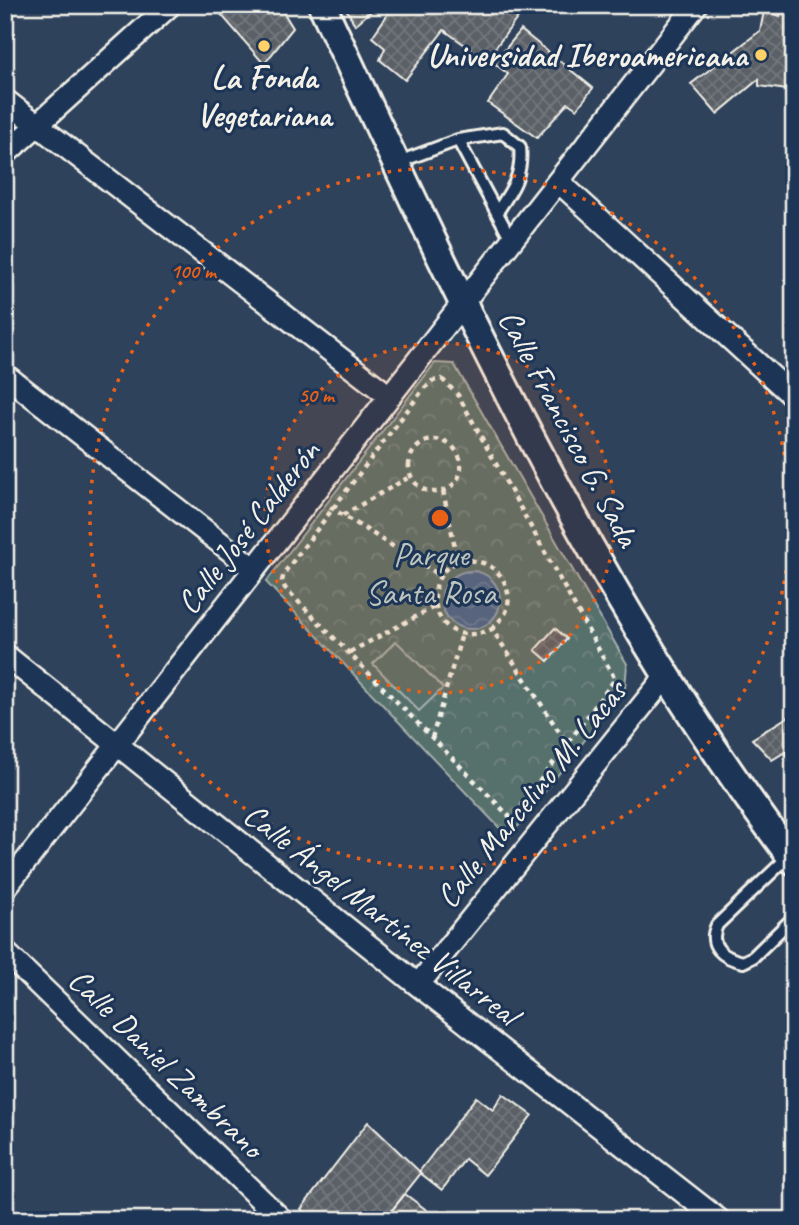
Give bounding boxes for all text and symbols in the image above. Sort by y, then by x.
place label: Universidad Iberoamericana [427,34,749,76]
marker: La Fonda Vegetariana [256,38,272,54]
marker: Universidad Iberoamericana [753,47,769,63]
place label: La Fonda Vegetariana [197,56,335,136]
text: 100 m [170,258,218,284]
street label: Calle Francisco G. Sada [489,302,650,555]
text: 50 m [298,382,336,408]
street label: Calle José Calderón [167,431,330,622]
centre of rings [428,506,452,530]
park label: Parque Santa Rosa [366,534,499,614]
street label: Calle Marcelino M. Lacas [426,670,637,916]
street label: Calle Ángel Martínez Villarreal [235,794,531,1038]
street label: Calle Daniel Zambrano [59,959,275,1169]

